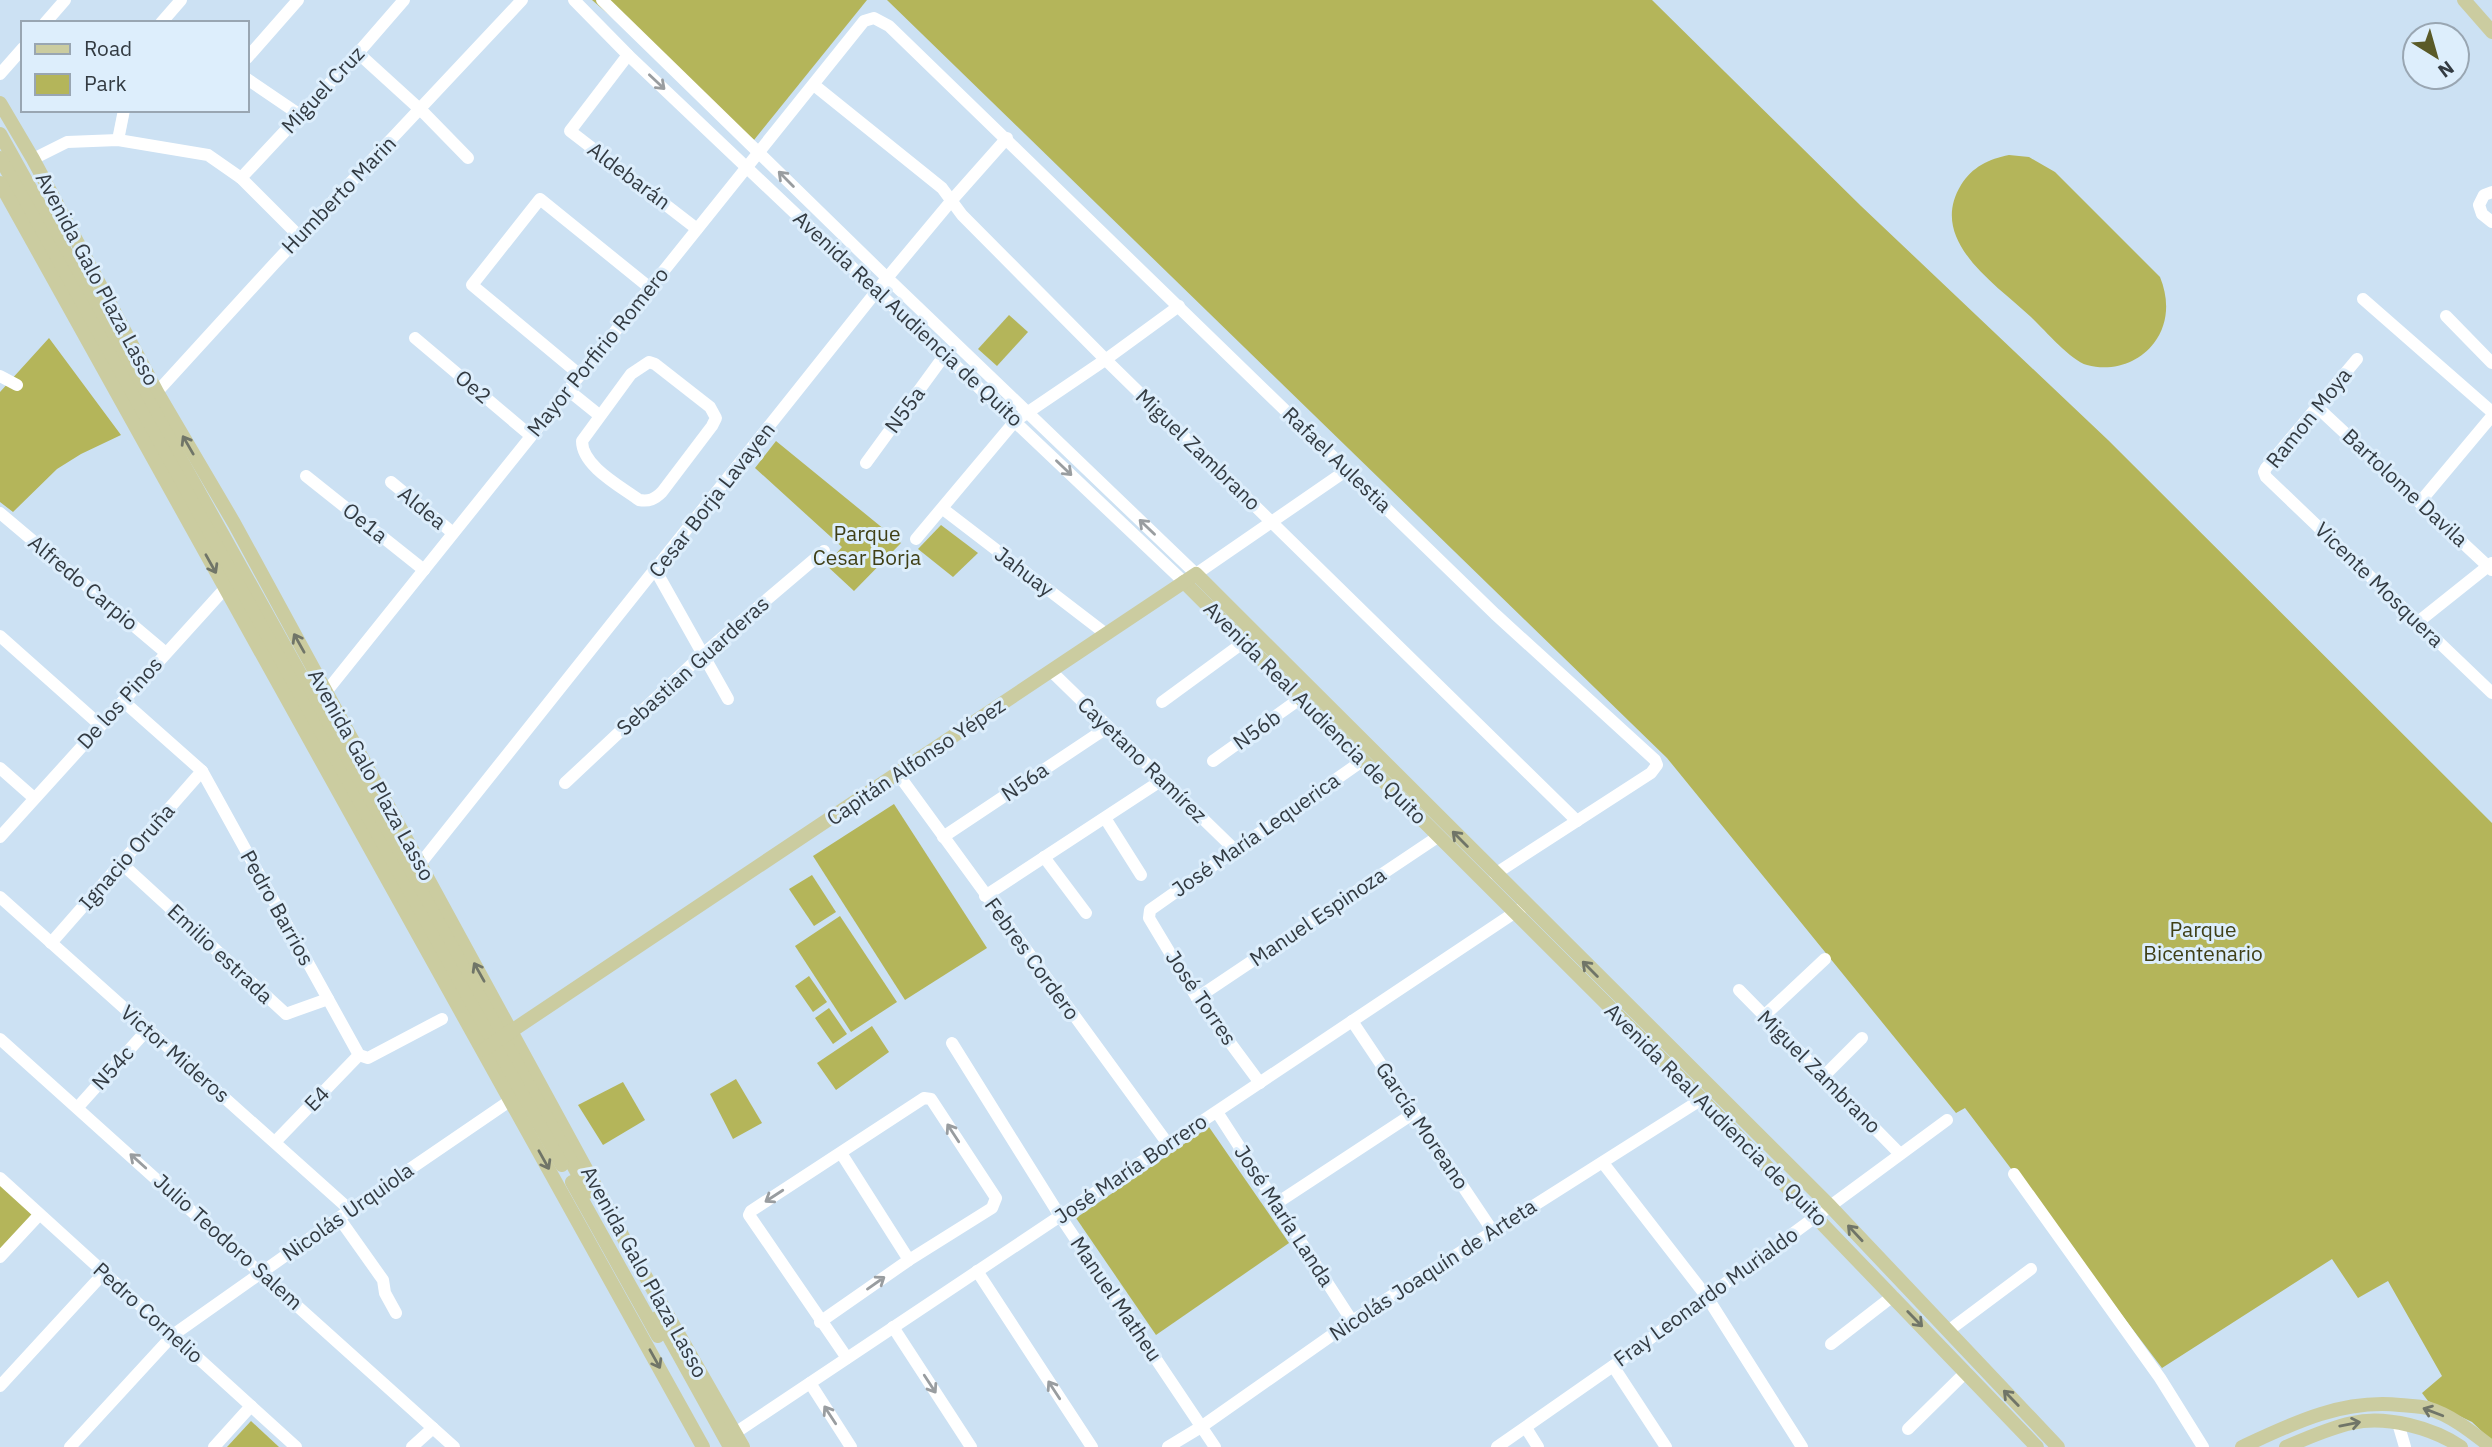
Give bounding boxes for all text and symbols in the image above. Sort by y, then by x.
legend [21,21,248,112]
north arrow [2401,21,2471,91]
text: Road [84,34,132,62]
street label: Miguel Cruz [275,39,370,139]
text: N [2434,56,2459,83]
text: Park [84,69,127,97]
one-way arrow [649,74,666,91]
street label: Humberto Marin [275,129,402,259]
street label: Aldebarán [582,135,677,216]
street label: Avenida Galo Plaza Lasso [30,167,166,390]
one-way arrow [778,170,795,187]
street label: Avenida Real Audiencia de Quito [788,204,1030,432]
street label: Mayor Porfirio Romero [520,261,674,442]
street label: Ramon Moya [2259,361,2357,473]
street label: Oe2 [450,363,498,409]
street label: N55a [878,380,931,438]
street label: Miguel Zambrano [1130,382,1267,516]
street label: Rafael Aulestia [1277,400,1398,518]
street label: Cesar Borja Lavayen [642,416,781,583]
street label: Bartolome Davila [2337,422,2474,553]
one-way arrow [181,435,194,456]
one-way arrow [1056,459,1073,476]
street label: Aldea [393,479,452,535]
street label: Oe1a [337,496,394,549]
street label: Vicente Mosquera [2309,515,2450,653]
one-way arrow [1138,518,1155,535]
park label: Parque Cesar Borja [813,519,921,571]
street label: Alfredo Carpio [23,528,144,636]
street label: Jahuay [989,540,1060,603]
one-way arrow [205,553,218,574]
street label: Sebastian Guarderas [610,589,775,741]
street label: Avenida Real Audiencia de Quito [1198,595,1433,830]
one-way arrow [292,634,306,654]
street label: De los Pinos [70,650,168,754]
street label: Avenida Galo Plaza Lasso [302,664,442,885]
street label: Cayetano Ramírez [1072,690,1214,829]
street label: Capitán Alfonso Yépez [821,691,1011,831]
street label: N56b [1227,703,1286,756]
street label: N56a [995,755,1054,807]
street label: José María Lequerica [1166,766,1345,903]
street label: Ignacio Oruña [72,797,180,916]
one-way arrow [1452,831,1469,848]
street label: Pedro Barrios [235,845,321,970]
street label: Manuel Espinoza [1244,860,1391,972]
street label: Febres Cordero [979,892,1087,1025]
street label: Emilio estrada [162,897,279,1009]
park label: Parque Bicentenario [2143,915,2263,967]
street label: José Torres [1160,945,1244,1050]
one-way arrow [1582,960,1599,977]
one-way arrow [472,962,485,983]
street label: Avenida Real Audiencia de Quito [1599,997,1834,1232]
street label: Victor Mideros [115,998,236,1108]
street label: Miguel Zambrano [1752,1003,1888,1139]
street label: N54c [85,1039,140,1096]
street label: García Moreano [1370,1056,1476,1195]
street label: E4 [298,1080,335,1117]
street label: José María Borrero [1049,1107,1212,1230]
one-way arrow [946,1123,960,1143]
street label: José María Landa [1229,1139,1341,1292]
one-way arrow [538,1149,551,1170]
one-way arrow [129,1153,147,1169]
street label: Nicolás Urquiola [276,1155,419,1267]
street label: Avenida Galo Plaza Lasso [575,1161,715,1382]
street label: Julio Teodoro Salem [148,1167,309,1316]
one-way arrow [765,1189,784,1204]
street label: Nicolás Joaquín de Arteta [1323,1192,1541,1347]
street label: Fray Leonardo Murialdo [1608,1220,1803,1373]
one-way arrow [1846,1225,1863,1242]
street label: Manuel Matheu [1065,1230,1169,1367]
street label: Pedro Cornelio [88,1255,210,1369]
one-way arrow [866,1276,885,1290]
one-way arrow [1906,1310,1923,1327]
one-way arrow [649,1348,662,1369]
one-way arrow [924,1374,938,1394]
one-way arrow [1047,1381,1062,1400]
one-way arrow [2003,1390,2020,1407]
one-way arrow [2423,1405,2445,1417]
one-way arrow [823,1406,838,1425]
one-way arrow [2338,1417,2361,1430]

